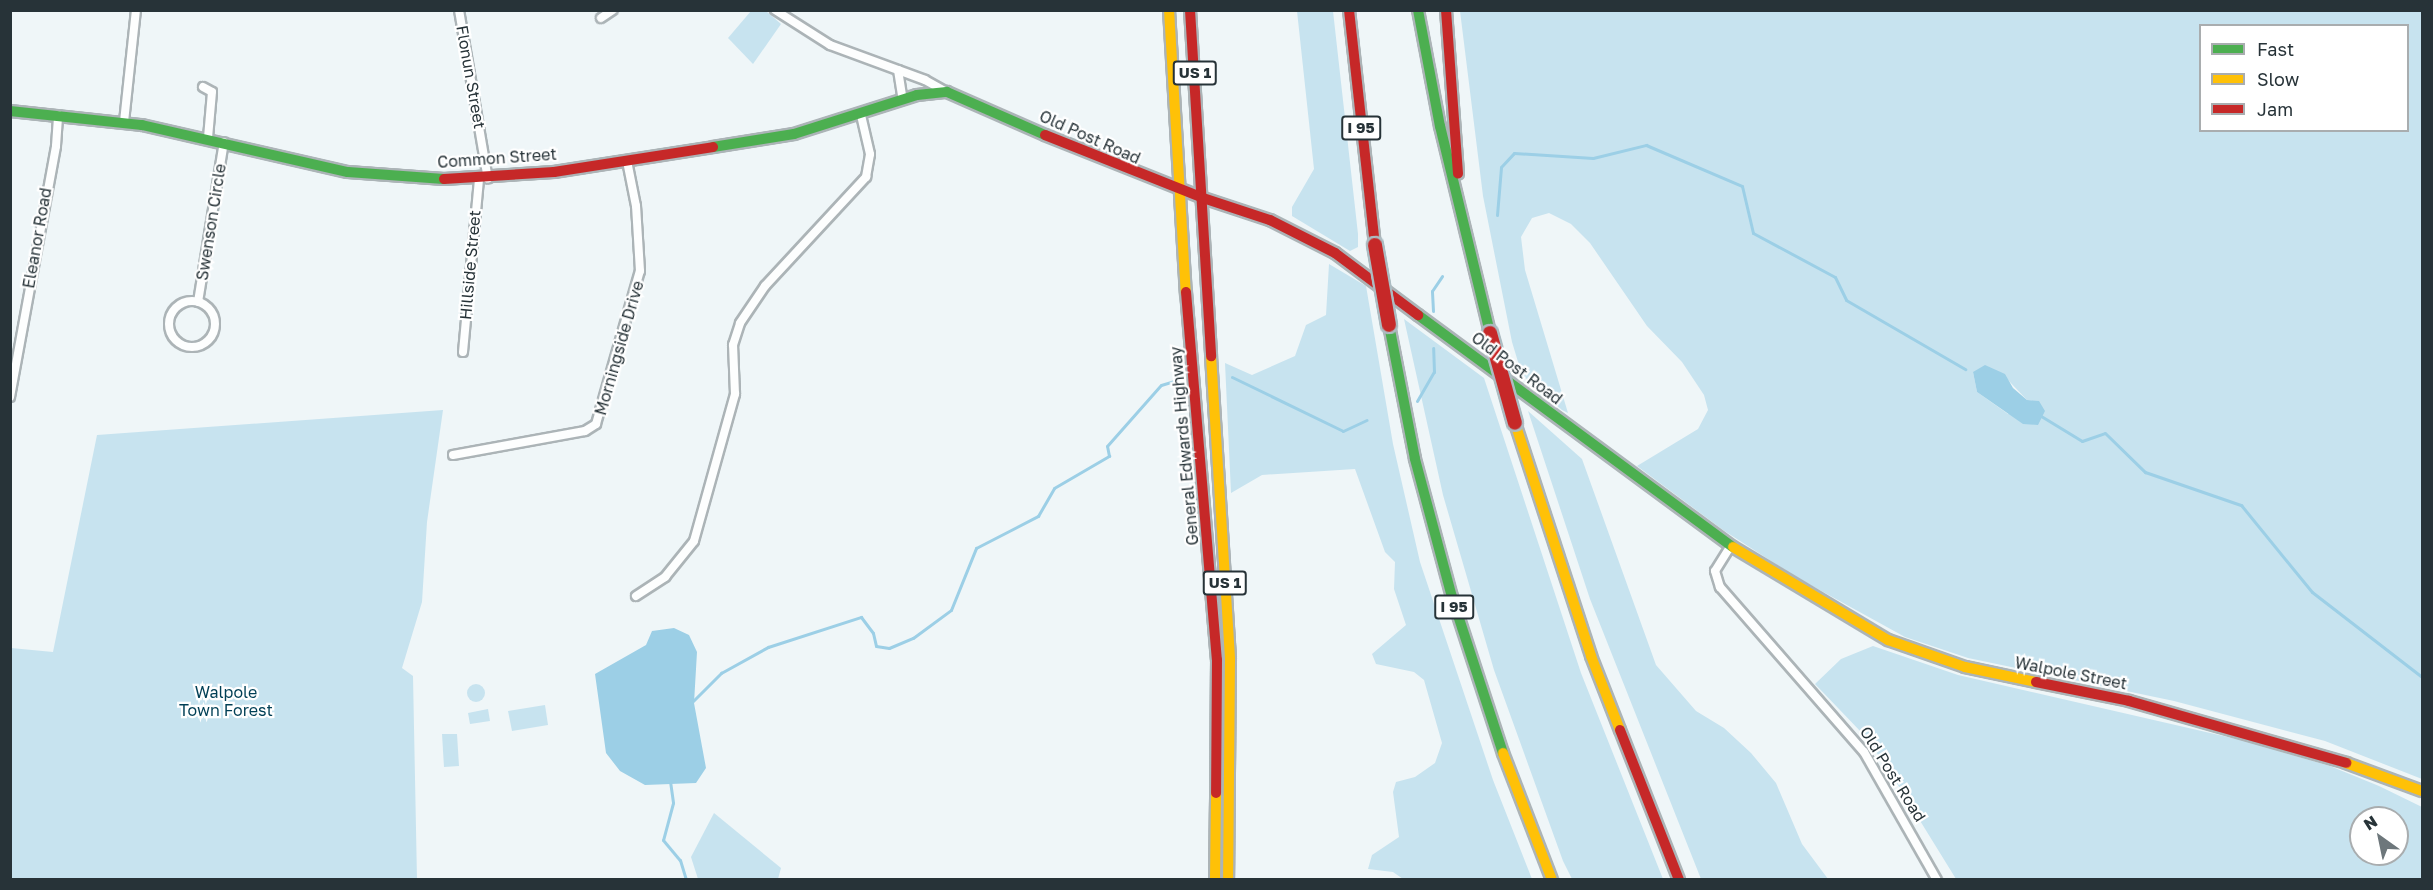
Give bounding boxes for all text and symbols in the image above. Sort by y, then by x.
street label: Flonun Street [452,24,490,130]
legend [2199,24,2409,132]
text: Fast [2257,38,2294,60]
road number: US 1 [1172,61,1218,85]
text: Slow [2257,68,2299,90]
text: Jam [2257,98,2293,120]
street label: Old Post Road [1036,106,1144,168]
road number: I 95 [1340,116,1382,140]
street label: Common Street [437,144,557,172]
street label: Swenson Circle [192,162,230,282]
street label: Eleanor Road [19,186,55,290]
street label: Hillside Street [456,209,484,321]
street label: Morningside Drive [591,279,647,417]
street label: Old Post Road [1468,328,1566,408]
street label: General Edwards Highway [1166,346,1202,546]
road number: US 1 [1202,571,1248,595]
road number: I 95 [1433,595,1475,619]
street label: Walpole Street [2013,653,2129,693]
park label: Walpole Town Forest [179,682,273,720]
street label: Old Post Road [1856,723,1930,825]
north arrow [2349,806,2409,866]
text: N [2360,811,2381,834]

